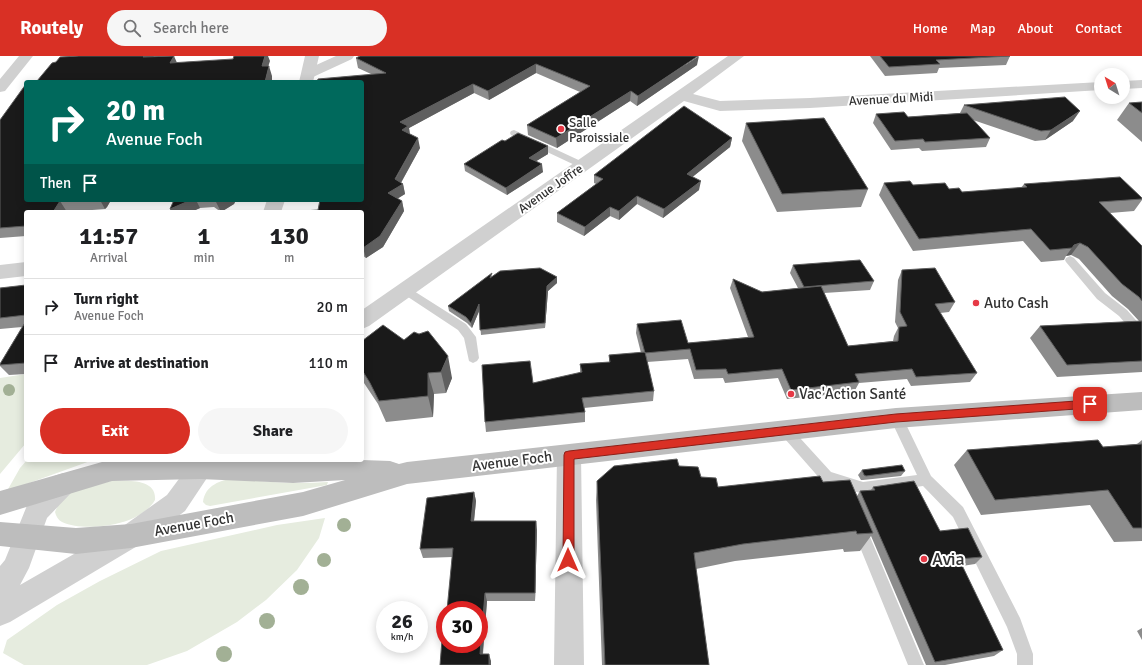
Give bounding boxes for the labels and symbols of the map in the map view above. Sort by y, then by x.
north arrow [1094,68,1130,104]
street label: Avenue du Midi [848,89,934,109]
place label: Salle Paroissiale [569,115,629,146]
marker: Salle Paroissiale [556,124,566,134]
street label: Avenue Joffre [515,161,586,217]
place label: Auto Cash [984,294,1049,312]
marker: Auto Cash [971,298,981,308]
place label: Vac'Action Santé [799,385,906,403]
pin [1073,387,1107,421]
marker: Vac'Action Santé [786,389,796,399]
street label: Avenue Foch [471,447,553,475]
street label: Avenue Foch [153,508,235,540]
position arrow [547,539,589,581]
place label: Avia [932,548,965,570]
marker: Avia [919,554,929,564]
speed limit sign: 30 [436,601,488,653]

